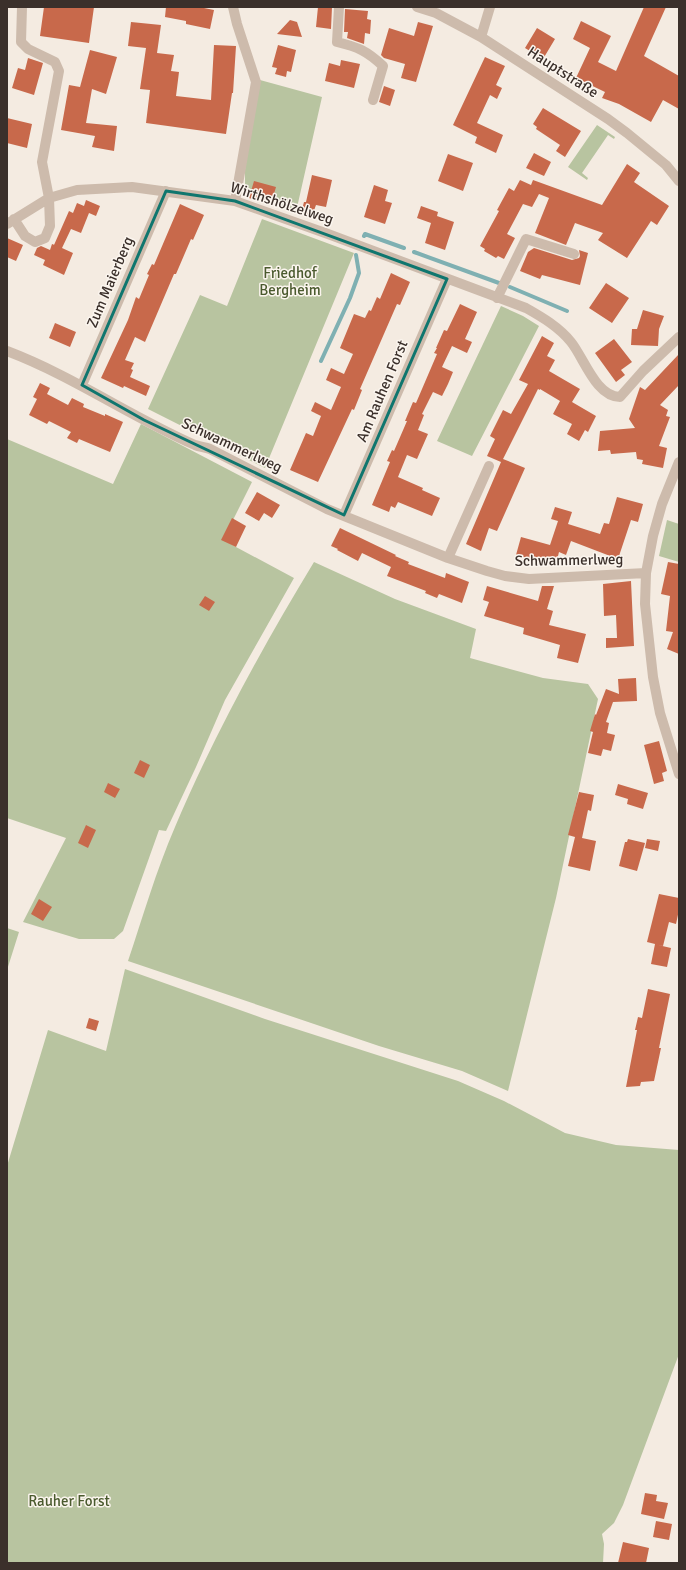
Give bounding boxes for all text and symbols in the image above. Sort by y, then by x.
street label: Hauptstraße [524,42,602,102]
street label: Wirthshölzelweg [228,178,336,228]
street label: Zum Maierberg [83,234,137,330]
park label: Friedhof Bergheim [259,264,321,299]
street label: Am Rauhen Forst [352,337,412,445]
street label: Schwammerlweg [179,414,285,476]
street label: Schwammerlweg [514,550,624,570]
park label: Rauher Forst [28,1492,110,1510]

